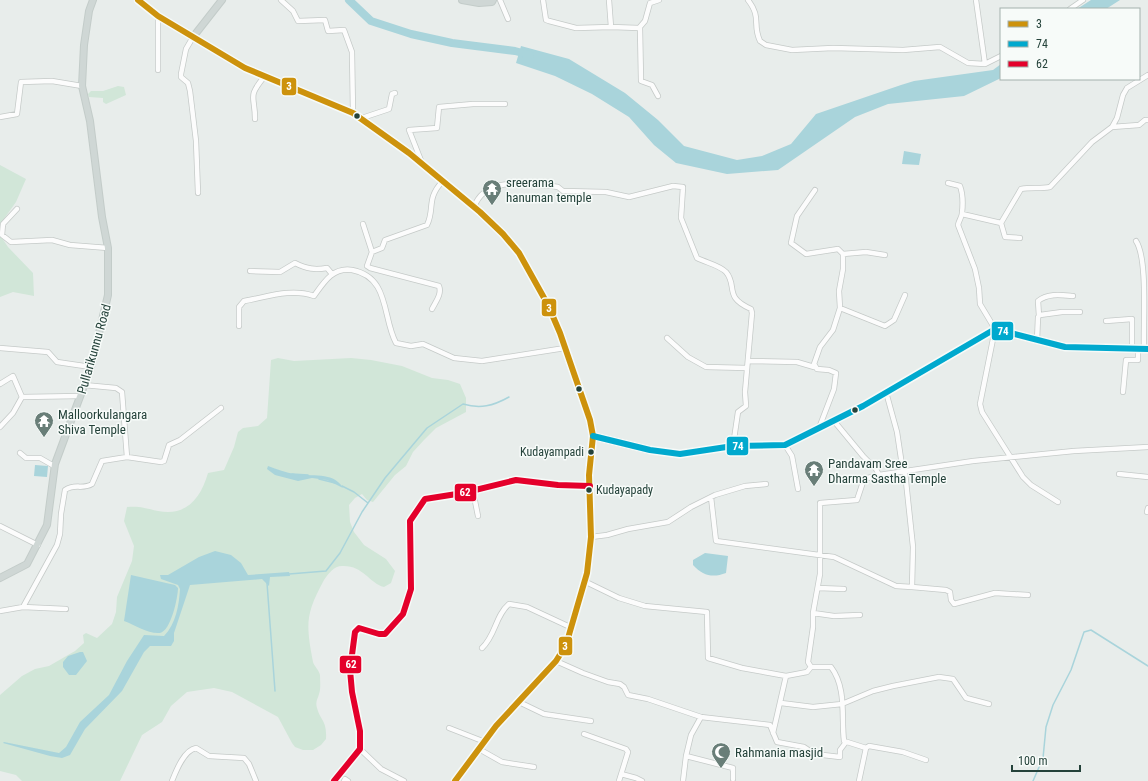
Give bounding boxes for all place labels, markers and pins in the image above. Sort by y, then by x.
unlabelled marker [352,111,362,121]
place label: sreerama hanuman temple [506,175,592,205]
temple icon: sreerama hanuman temple [481,178,503,206]
unlabelled marker [574,384,584,394]
unlabelled marker [850,405,860,415]
place label: Malloorkulangara Shiva Temple [58,407,147,437]
temple icon: Malloorkulangara Shiva Temple [33,410,55,438]
place label: Kudayampadi [520,445,584,459]
marker: Kudayampadi [586,447,596,457]
place label: Pandavam Sree Dharma Sastha Temple [828,456,946,486]
temple icon: Pandavam Sree Dharma Sastha Temple [803,459,825,487]
place label: Kudayapady [596,483,653,497]
marker: Kudayapady [584,485,594,495]
mosque icon: Rahmania masjid [710,741,732,769]
place label: Rahmania masjid [735,745,823,760]

